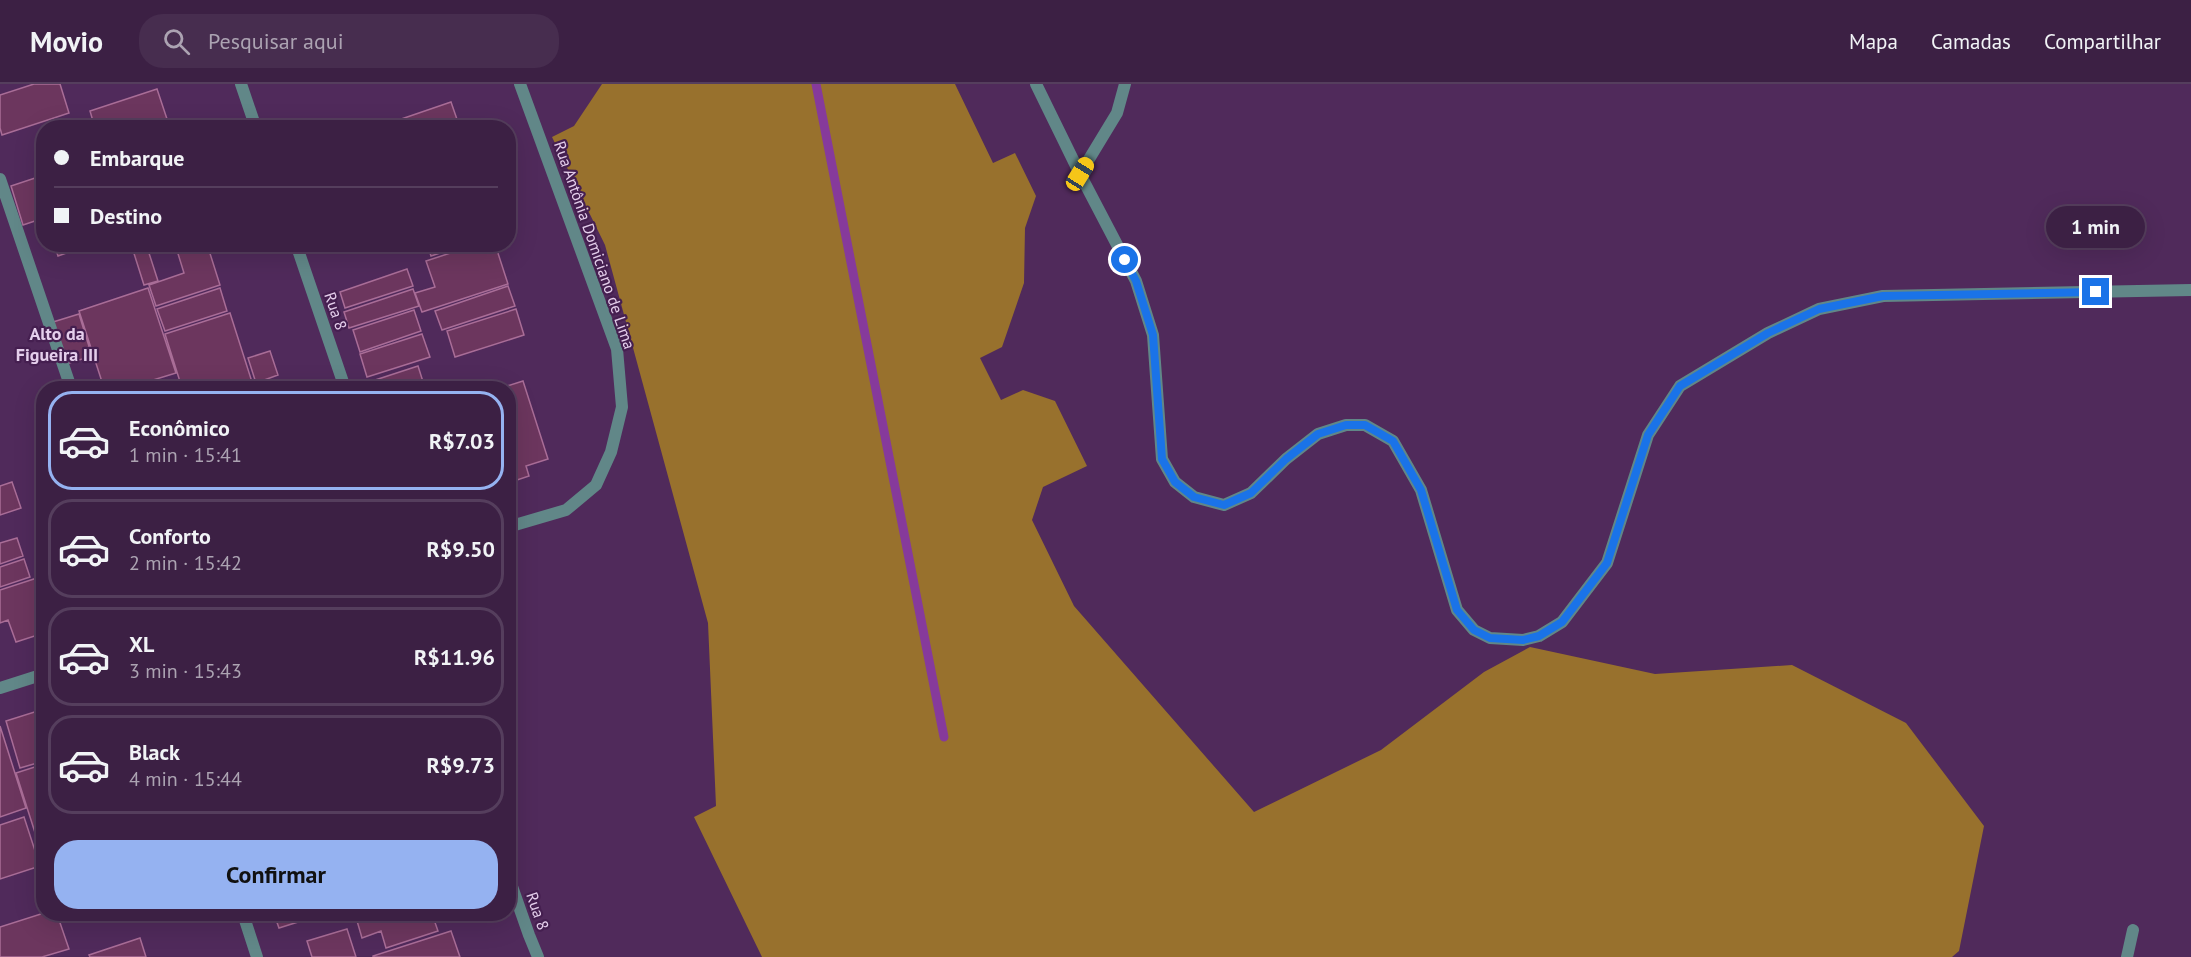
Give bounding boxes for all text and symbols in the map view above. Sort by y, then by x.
search box [139,14,559,68]
text: Movio [30,23,103,60]
icon: search [160,25,193,58]
text: Pesquisar aqui [208,27,344,55]
text: Mapa [1849,28,1898,55]
text: Camadas [1931,28,2011,55]
text: Compartilhar [2044,28,2161,55]
street label: Rua Antônia Domiciano de Lima [550,138,640,352]
text: Embarque [90,144,184,172]
car [1063,154,1097,194]
text: Destino [90,202,162,230]
callout: 1 min [2046,205,2146,247]
text: 1 min [2071,214,2120,240]
route start [1111,246,1138,273]
route end [2082,278,2109,305]
street label: Rua 8 [320,289,352,333]
district label: Alto da Figueira III [16,322,98,366]
icon: car [57,414,111,468]
text: Econômico [129,414,230,442]
text: R$7.03 [429,427,495,455]
text: 1 min · 15:41 [129,442,242,468]
icon: car [57,522,111,576]
text: Conforto [129,522,211,550]
text: R$9.50 [426,535,495,563]
text: 2 min · 15:42 [129,550,242,576]
icon: car [57,630,111,684]
text: XL [129,630,154,658]
text: R$11.96 [414,643,495,671]
text: 3 min · 15:43 [129,658,242,684]
icon: car [57,738,111,792]
text: Black [129,738,180,766]
text: R$9.73 [426,751,495,779]
text: 4 min · 15:44 [129,766,242,792]
button: Confirmar [54,840,498,909]
street label: Rua 8 [522,889,554,933]

